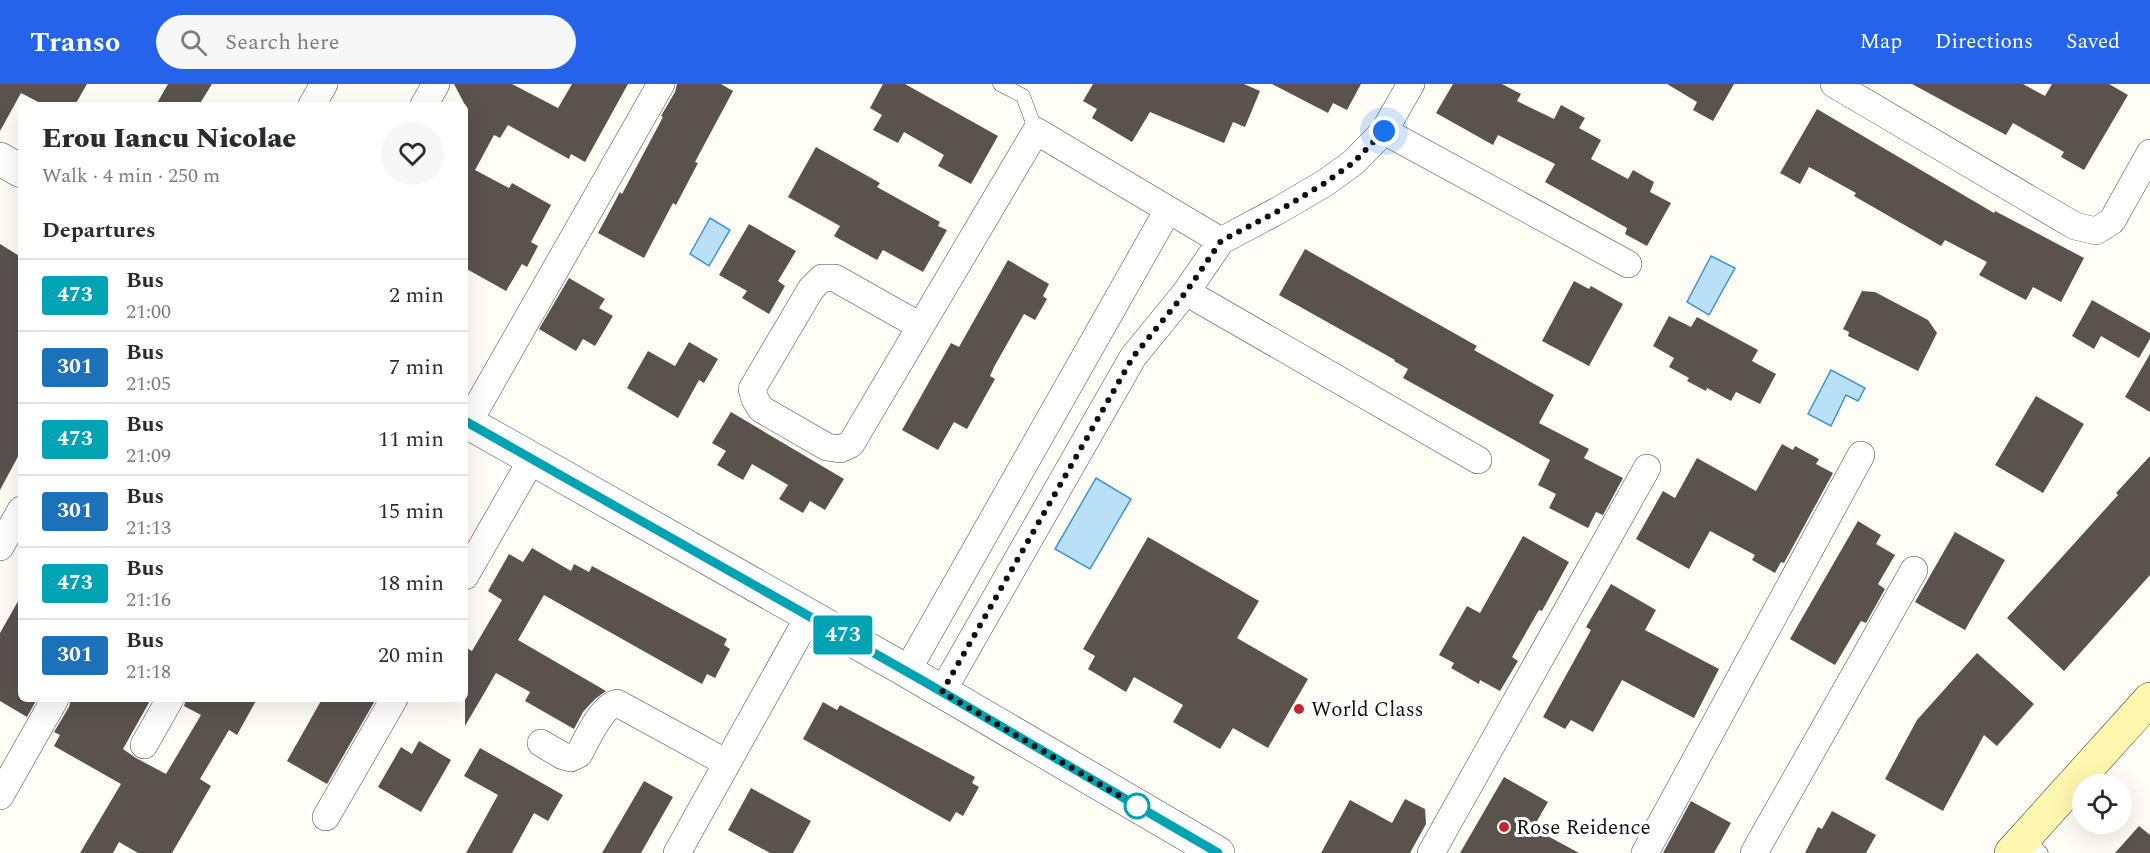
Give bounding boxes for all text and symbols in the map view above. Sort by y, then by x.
search box [156,15,576,69]
text: Transo [30,21,120,64]
icon: search [177,26,210,59]
text: Search here [225,26,339,59]
text: Map [1860,26,1902,58]
text: Directions [1935,26,2033,58]
text: Saved [2066,26,2120,58]
your location [1369,116,1399,146]
text: Erou Iancu Nicolae [42,117,296,160]
button: heart [381,122,444,185]
text: Walk · 4 min · 250 m [42,161,220,191]
text: Departures [42,214,156,247]
text: Bus [126,264,164,297]
text: 473 [57,279,93,311]
text: 2 min [389,279,444,312]
text: 21:00 [126,297,171,327]
text: Bus [126,336,164,369]
text: 301 [57,351,93,383]
text: 7 min [389,351,444,384]
text: 21:05 [126,369,171,399]
text: Bus [126,408,164,441]
text: 473 [57,423,93,455]
text: 11 min [378,423,444,456]
text: 21:09 [126,441,171,471]
text: Bus [126,480,164,513]
text: 301 [57,495,93,527]
text: 15 min [378,495,444,528]
text: 21:13 [126,513,171,543]
text: Bus [126,552,164,585]
text: 473 [57,567,93,599]
text: 18 min [378,567,444,600]
text: 21:16 [126,585,171,615]
line badge: 473 [808,616,878,654]
text: 473 [825,619,861,651]
text: Bus [126,624,164,657]
text: 301 [57,639,93,671]
text: 20 min [378,639,444,672]
text: 21:18 [126,657,171,687]
place label: World Class [1311,694,1424,726]
marker: World Class [1292,702,1306,716]
map controls [2072,774,2132,834]
button: locate [2072,774,2132,834]
unlabelled marker [1124,793,1150,819]
place label: Rose Reidence [1516,812,1651,844]
marker: Rose Reidence [1497,820,1511,834]

